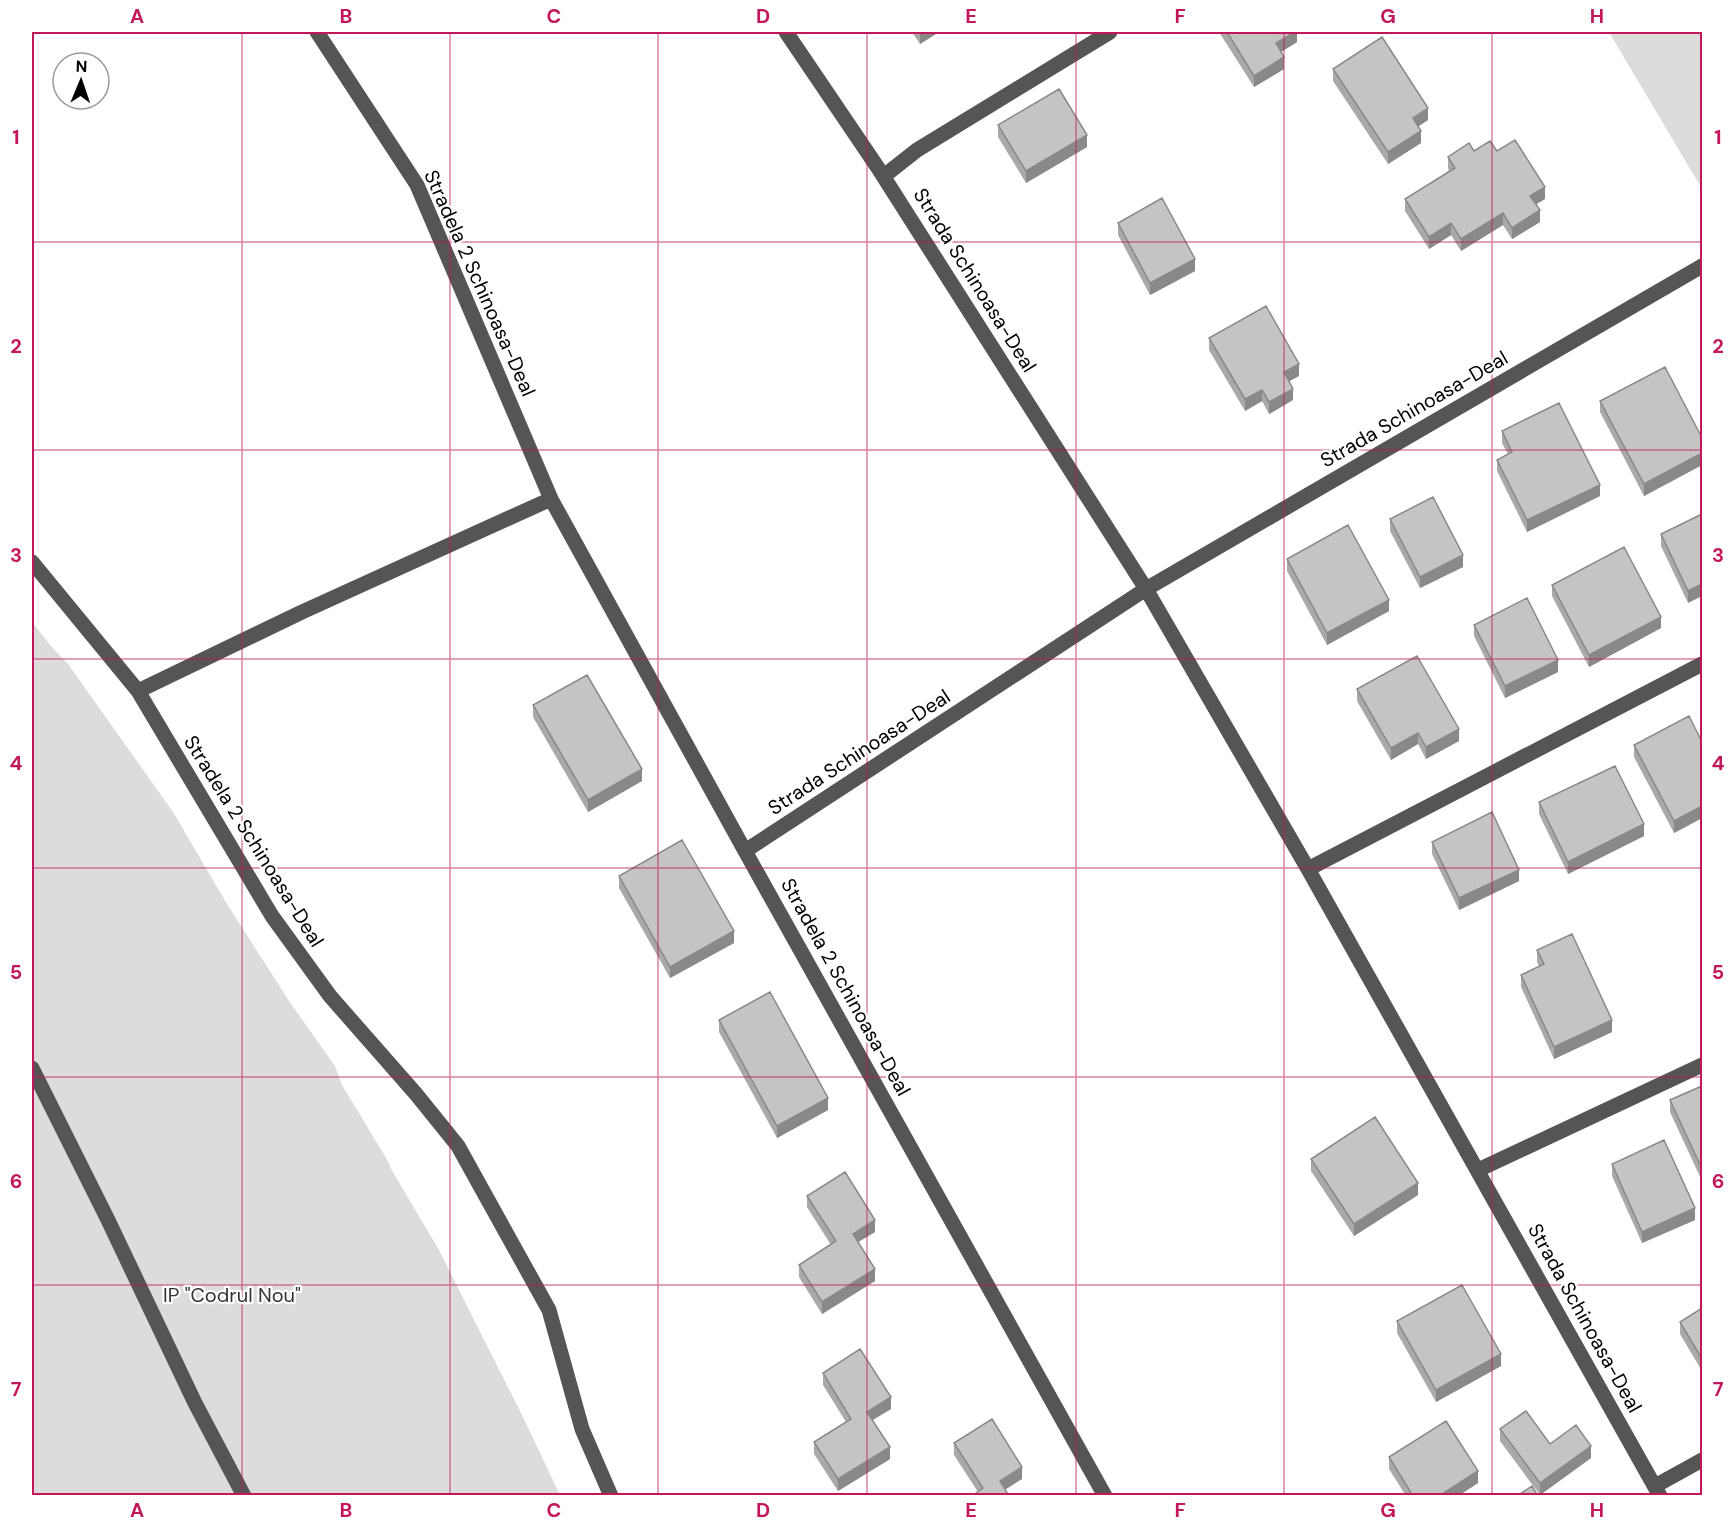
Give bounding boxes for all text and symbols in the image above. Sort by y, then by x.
text: A [130,3,144,29]
text: B [340,3,352,29]
text: C [547,3,561,29]
text: D [756,3,770,29]
text: E [965,3,977,29]
text: F [1174,3,1186,29]
text: G [1380,3,1396,29]
text: H [1590,3,1604,29]
north arrow [51,51,111,111]
text: N [75,56,88,77]
text: 1 [12,124,20,150]
text: 1 [1714,124,1722,150]
street label: Stradela 2 Schinoasa-Deal [418,166,542,400]
street label: Strada Schinoasa-Deal [908,183,1042,377]
text: 2 [10,333,22,359]
text: 2 [1712,333,1724,359]
street label: Strada Schinoasa-Deal [1316,345,1512,473]
text: 3 [10,542,22,568]
text: 3 [1712,542,1724,568]
street label: Strada Schinoasa-Deal [763,683,955,821]
street label: Stradela 2 Schinoasa-Deal [178,730,330,952]
text: 4 [10,750,23,776]
text: 4 [1712,750,1725,776]
street label: Stradela 2 Schinoasa-Deal [775,874,917,1100]
text: 5 [10,959,22,985]
text: 5 [1712,959,1724,985]
text: 6 [10,1168,22,1194]
text: 6 [1712,1168,1724,1194]
street label: Strada Schinoasa-Deal [1522,1219,1648,1417]
park label: IP "Codrul Nou" [163,1282,301,1308]
text: 7 [11,1376,22,1402]
text: 7 [1713,1376,1724,1402]
text: A [130,1497,144,1523]
text: B [340,1497,352,1523]
text: C [547,1497,561,1523]
text: D [756,1497,770,1523]
text: E [965,1497,977,1523]
text: F [1174,1497,1186,1523]
text: G [1380,1497,1396,1523]
text: H [1590,1497,1604,1523]

